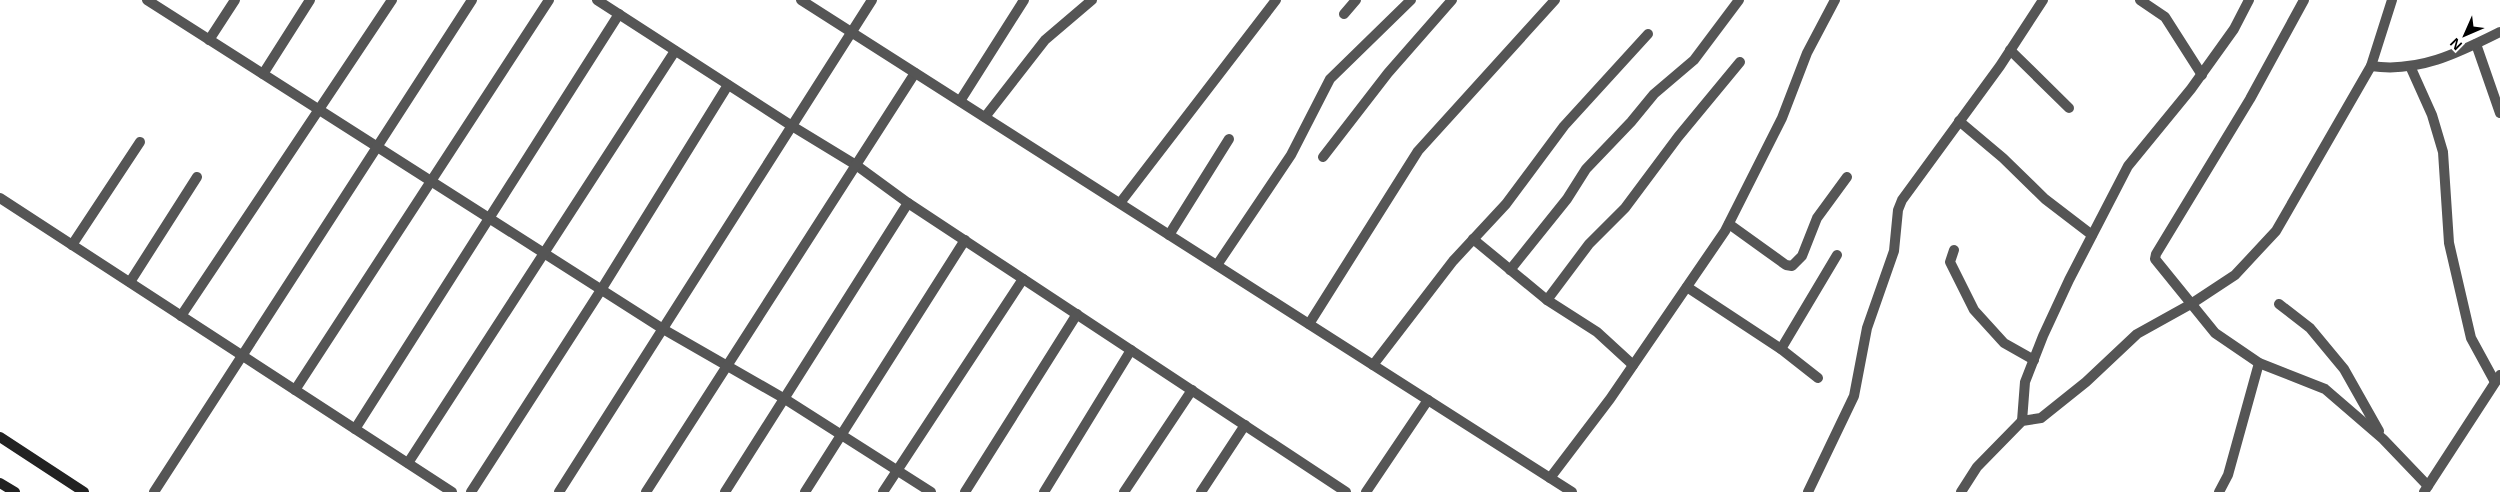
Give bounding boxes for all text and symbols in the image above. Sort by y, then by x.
north arrow [2440,10,2490,60]
text: N [2447,35,2465,53]

